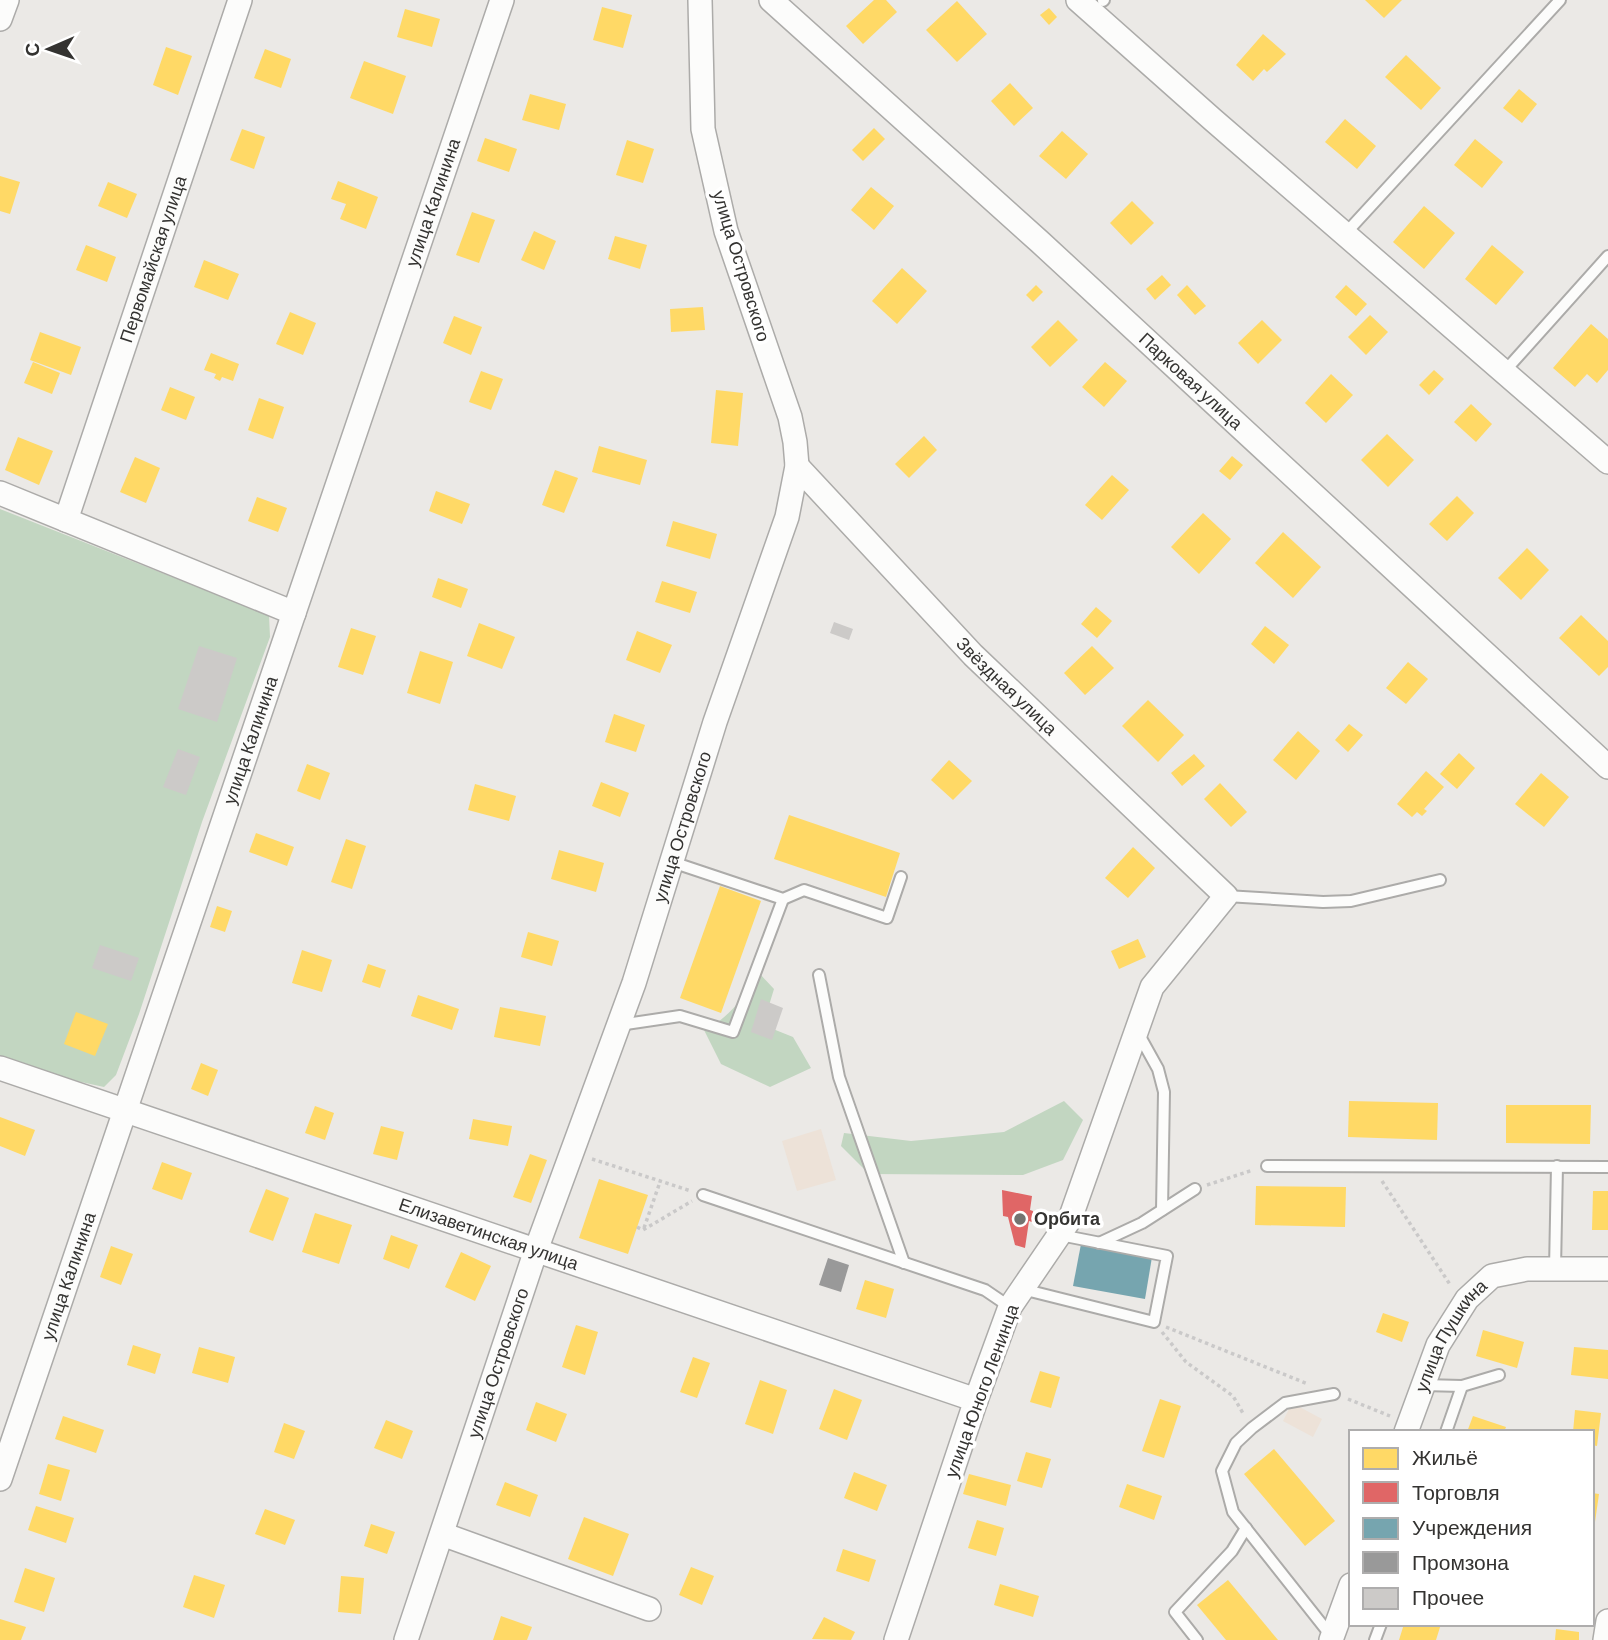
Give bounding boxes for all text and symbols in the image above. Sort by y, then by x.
north arrow [14,14,84,84]
text: С [20,42,43,57]
street label: улица Калинина [400,134,465,269]
street label: Первомайская улица [114,172,191,345]
street label: улица Островского [708,187,775,344]
street label: Парковая улица [1135,327,1248,435]
street label: Звёздная улица [952,632,1063,740]
street label: улица Калинина [218,672,282,807]
street label: улица Островского [648,748,715,905]
street label: Елизаветинская улица [396,1193,582,1274]
place label: Орбита [1034,1207,1101,1229]
street label: улица Калинина [36,1208,100,1343]
marker: Орбита [1012,1211,1028,1227]
street label: улица Пушкина [1410,1274,1492,1395]
street label: улица Островского [462,1285,533,1441]
street label: улица Юного Ленинца [939,1300,1023,1480]
legend [1349,1430,1594,1626]
text: Жильё [1412,1444,1478,1469]
text: Торговля [1412,1479,1500,1504]
text: Учреждения [1412,1514,1532,1539]
text: Промзона [1412,1549,1509,1574]
text: Прочее [1412,1584,1484,1609]

